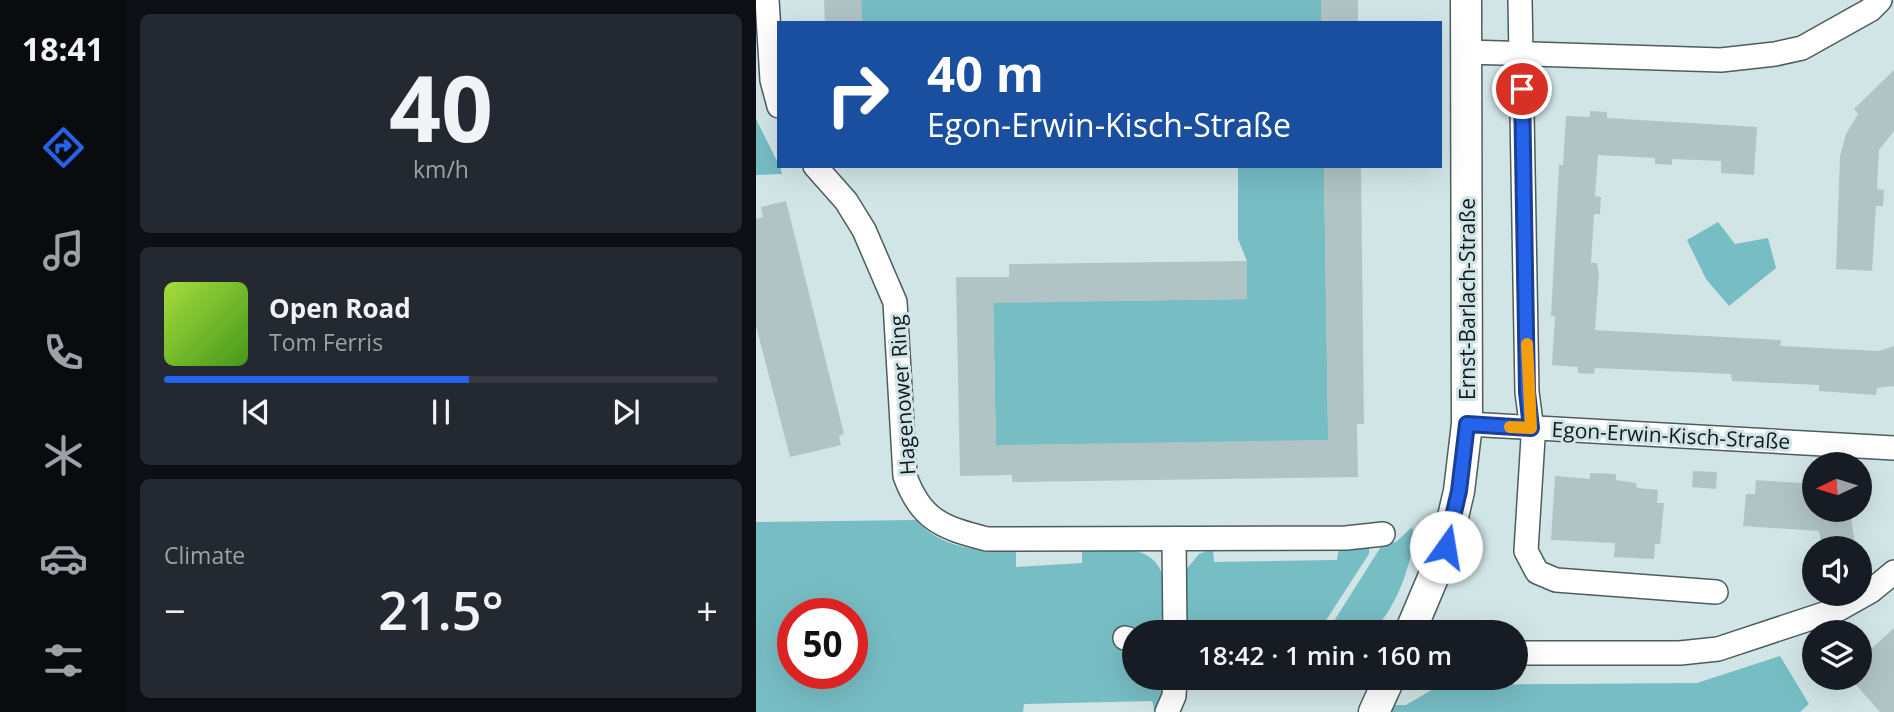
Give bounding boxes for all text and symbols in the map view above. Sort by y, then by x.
text: 18:41 [22,27,104,70]
text: 40 m [927,40,1044,106]
text: 40 [389,45,493,169]
icon: right [812,49,903,140]
pin [1492,59,1552,119]
icon: arrive [1503,70,1541,108]
text: Egon-Erwin-Kisch-Straße [927,103,1291,146]
icon: directions [39,123,88,172]
text: km/h [413,153,469,185]
street label: Ernst-Barlach-Straße [1453,198,1481,400]
icon: music [39,226,88,275]
text: Open Road [269,290,411,326]
street label: Hagenower Ring [882,314,922,476]
text: Tom Ferris [269,326,383,358]
icon: phone [39,328,88,377]
icon: previous [237,393,275,431]
icon: pause [422,393,460,431]
icon: next [607,393,645,431]
street label: Egon-Erwin-Kisch-Straße [1551,415,1791,455]
icon: climate [39,431,88,480]
north arrow [1802,452,1872,522]
map controls [1802,452,1872,690]
position arrow [1409,510,1483,584]
icon: car [39,534,88,583]
button: sound [1802,536,1872,606]
text: Climate [164,539,245,571]
text: 21.5° [378,574,504,645]
text: − [164,584,186,636]
text: + [696,584,718,636]
speed limit sign: 50 [777,598,868,689]
button: layers [1802,620,1872,690]
icon: filters [39,636,88,685]
text: 18:42 · 1 min · 160 m [1198,637,1452,673]

